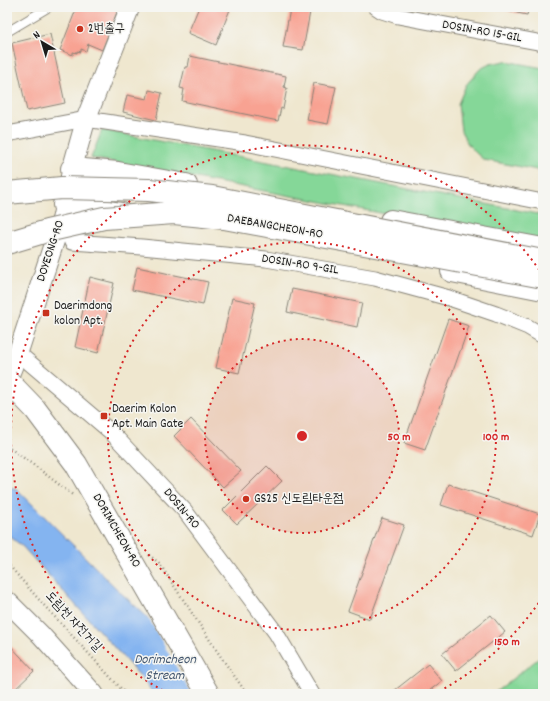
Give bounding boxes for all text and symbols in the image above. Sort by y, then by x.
street label: DOSIN-RO 15-GIL [441,16,524,48]
place label: 2번출구 [88,20,125,39]
north arrow [22,22,62,62]
marker: 2번출구 [75,24,85,34]
text: N [30,27,45,44]
street label: DAEBANGCHEON-RO [226,209,324,245]
street label: DOYEONG-RO [32,218,70,284]
street label: DOSIN-RO 9-GIL [260,250,341,281]
place label: Daerimdong kolon Apt. [54,297,113,331]
marker: Daerimdong kolon Apt. [41,308,51,318]
place label: Daerim Kolon Apt. Main Gate [112,400,184,434]
marker: Daerim Kolon Apt. Main Gate [99,411,109,421]
centre of rings [295,429,309,443]
text: 50 m [387,429,411,446]
text: 100 m [483,429,509,446]
street label: DOSIN-RO [158,484,204,534]
street label: DORIMCHEON-RO [87,490,145,572]
place label: GS25 신도림타운점 [254,490,344,509]
marker: GS25 신도림타운점 [241,494,251,504]
street label: 도림천 자전거길 [40,588,106,656]
text: 150 m [494,634,520,651]
water label: Dorimcheon Stream [134,650,196,686]

